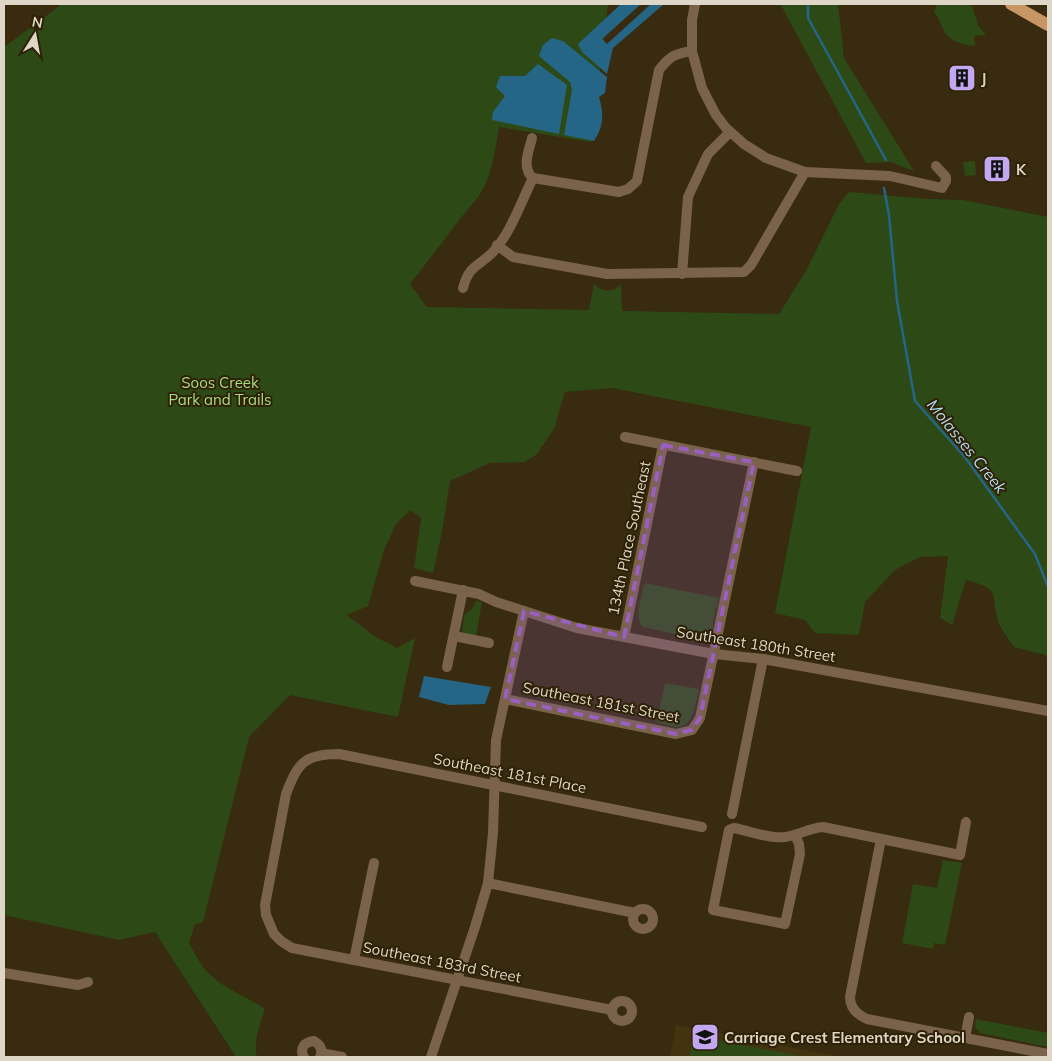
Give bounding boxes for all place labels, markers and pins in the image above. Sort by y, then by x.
building icon: J [947,63,977,93]
place label: J [981,69,986,88]
building icon: K [982,154,1012,184]
place label: K [1016,160,1027,179]
school or university icon: Carriage Crest Elementary School [690,1022,720,1052]
place label: Carriage Crest Elementary School [724,1028,965,1047]

